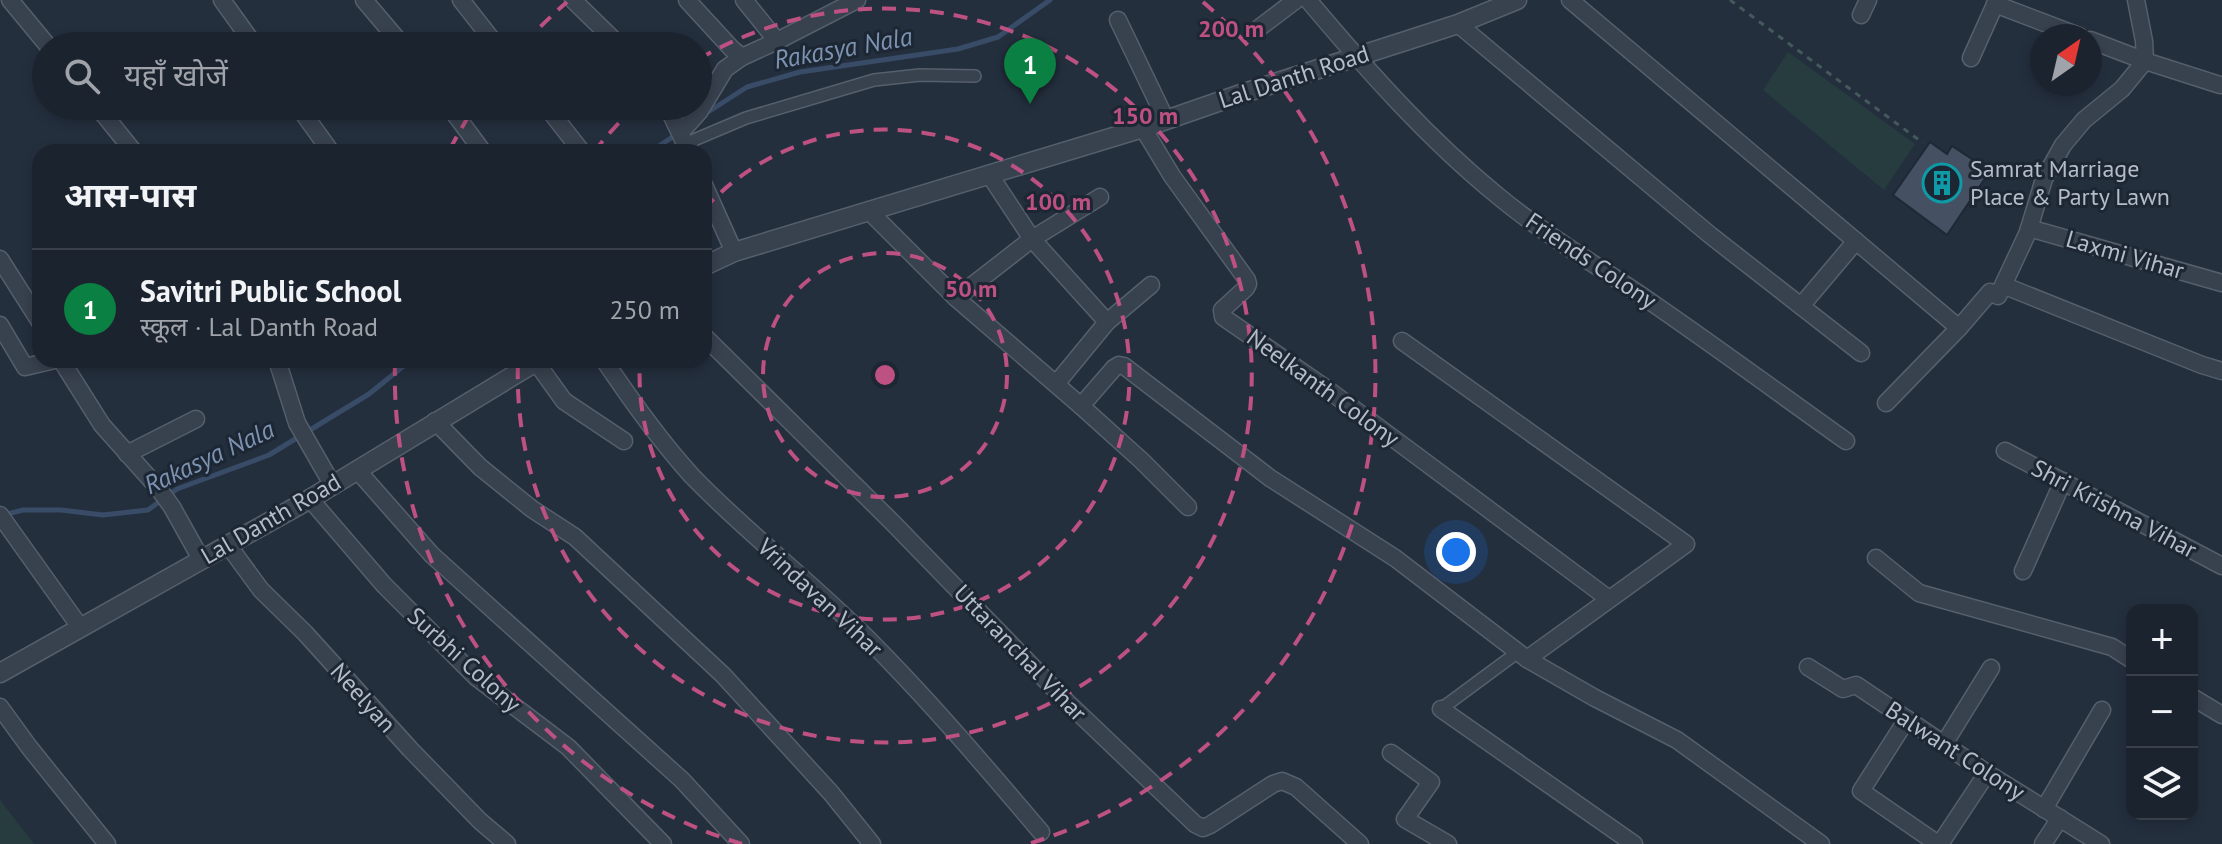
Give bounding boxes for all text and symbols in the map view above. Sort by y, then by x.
text: 200 m [1198,13,1264,44]
water label: Rakasya Nala [771,19,915,76]
north arrow [2030,24,2102,96]
search box [32,32,712,120]
pin: 1 [1004,38,1056,104]
street label: Lal Danth Road [1215,38,1373,115]
icon: search [60,54,104,98]
text: यहाँ खोजें [124,55,228,94]
text: 150 m [1112,100,1178,131]
place label: Samrat Marriage Place & Party Lawn [1970,153,2170,212]
building icon: Samrat Marriage Place & Party Lawn [1921,162,1963,204]
text: आस-पास [64,172,196,216]
text: 100 m [1025,186,1091,217]
street label: Friends Colony [1520,205,1663,316]
street label: Laxmi Vihar [2063,223,2188,286]
text: Savitri Public School [140,271,401,310]
text: 50 m [945,273,997,304]
text: 1 [83,293,97,326]
text: 250 m [609,293,680,326]
text: स्कूल · Lal Danth Road [140,310,378,343]
street label: Neelkanth Colony [1241,322,1406,453]
centre of rings [871,361,899,389]
water label: Rakasya Nala [138,412,279,501]
street label: Shri Krishna Vihar [2026,452,2202,565]
street label: Lal Danth Road [195,466,346,571]
street label: Vrindavan Vihar [750,531,890,664]
your location [1436,532,1476,572]
street label: Uttaranchal Vihar [947,578,1094,728]
street label: Surbhi Colony [401,600,528,719]
map controls [2126,604,2198,820]
button: + [2126,604,2198,676]
street label: Neelyan [324,656,403,739]
button: − [2126,676,2198,748]
street label: Balwant Colony [1880,694,2031,807]
button: layers [2126,748,2198,820]

